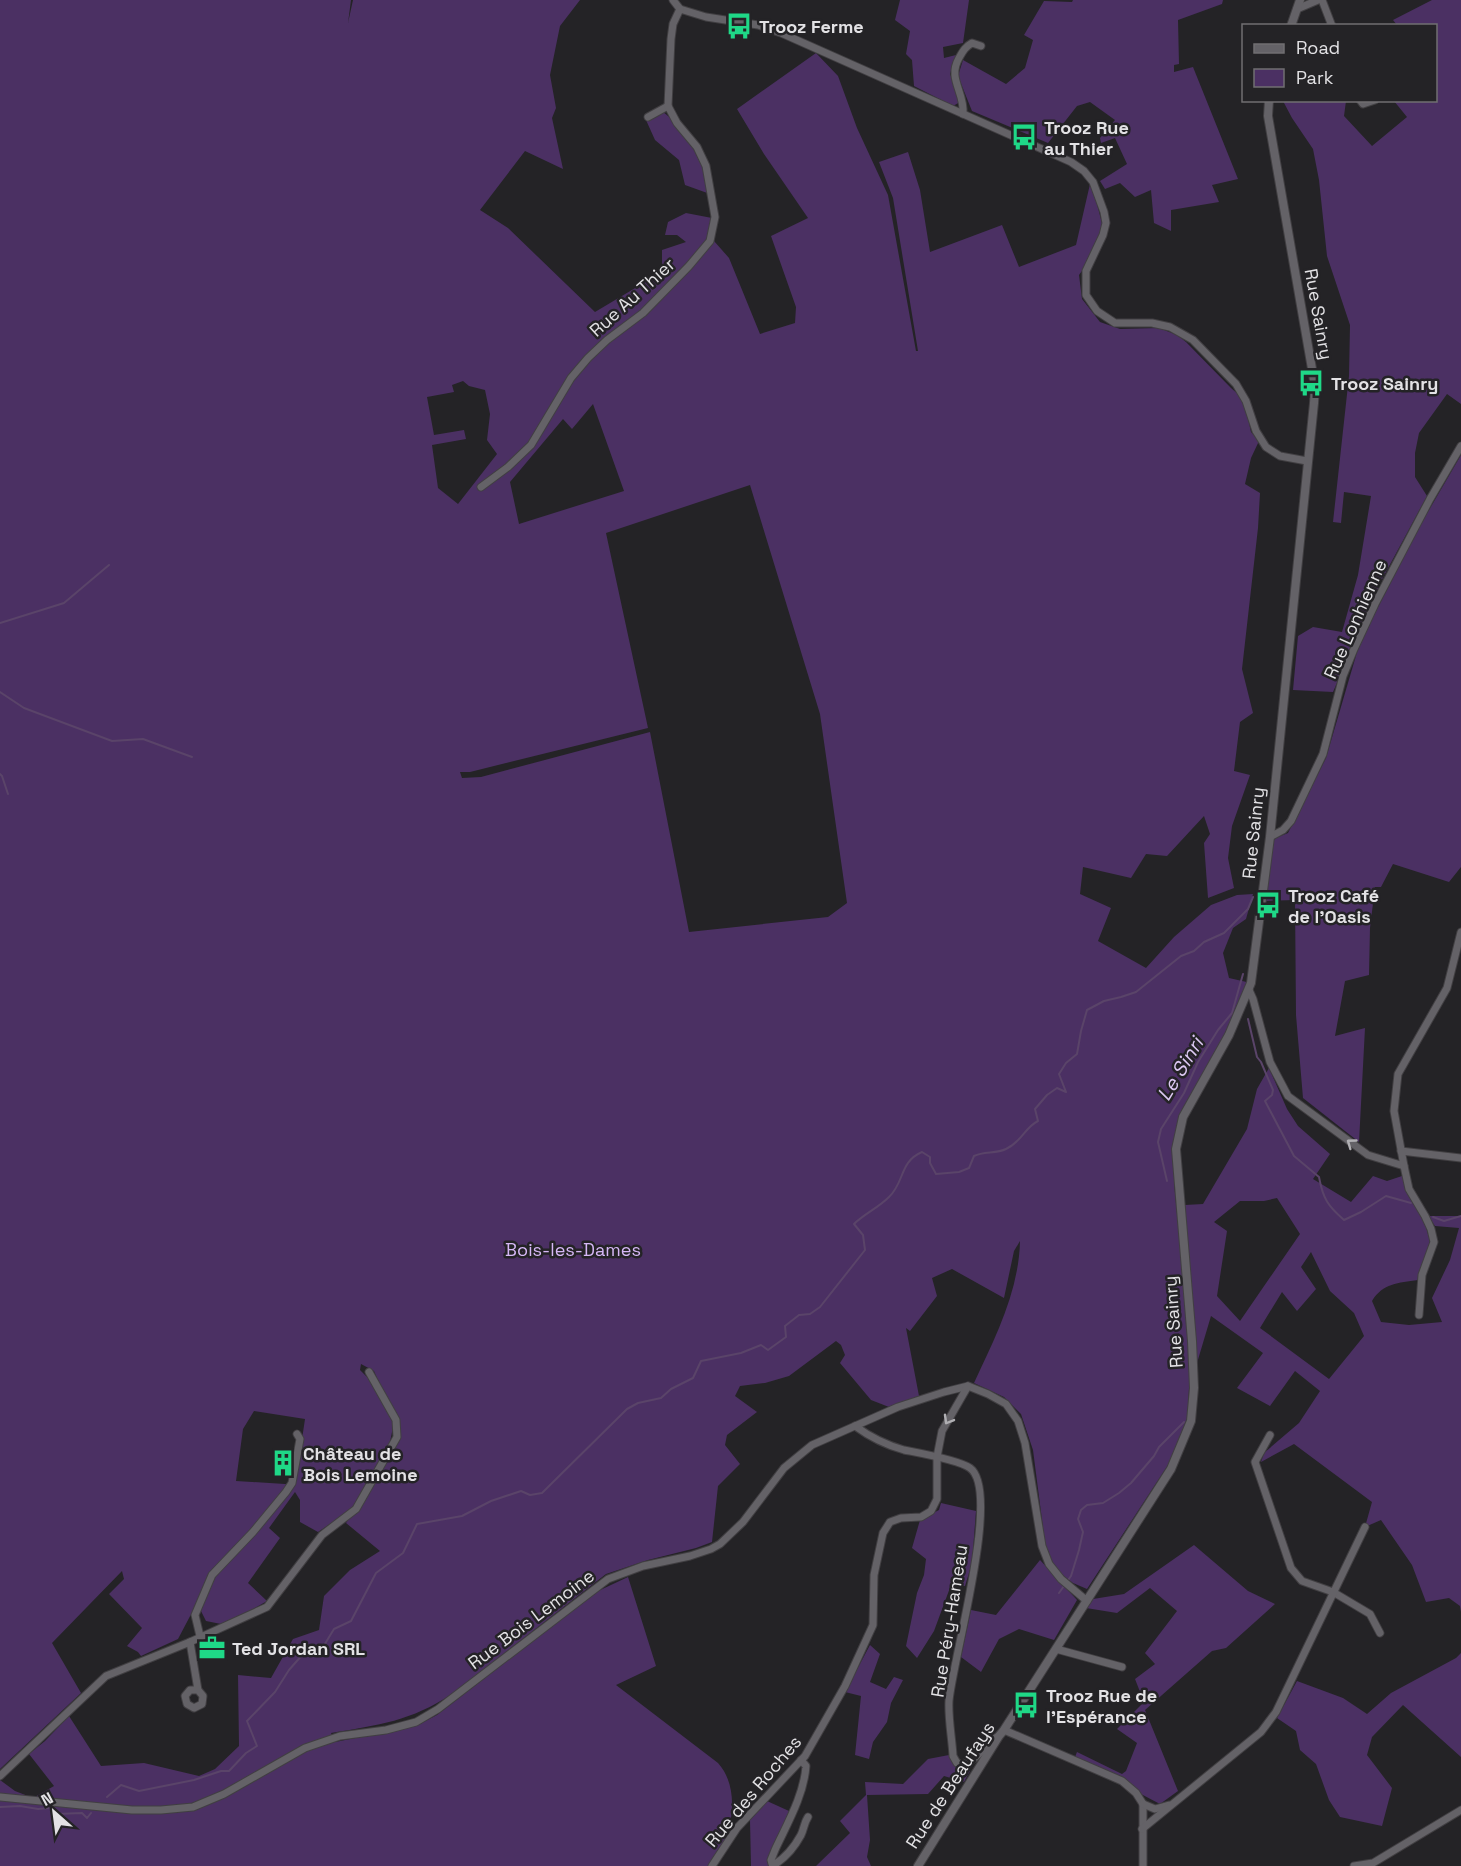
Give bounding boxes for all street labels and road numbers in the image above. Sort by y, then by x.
street label: Rue Au Thier [584,252,680,341]
street label: Rue Sainry [1300,267,1338,361]
street label: Rue Lonhienne [1318,556,1392,682]
street label: Rue Sainry [1237,786,1269,880]
street label: Rue Sainry [1158,1275,1188,1369]
street label: Rue Péry-Hameau [926,1543,972,1699]
street label: Rue Bois Lemoine [463,1564,599,1674]
street label: Rue de Beaufays [900,1717,1000,1853]
street label: Rue des Roches [700,1731,806,1851]

